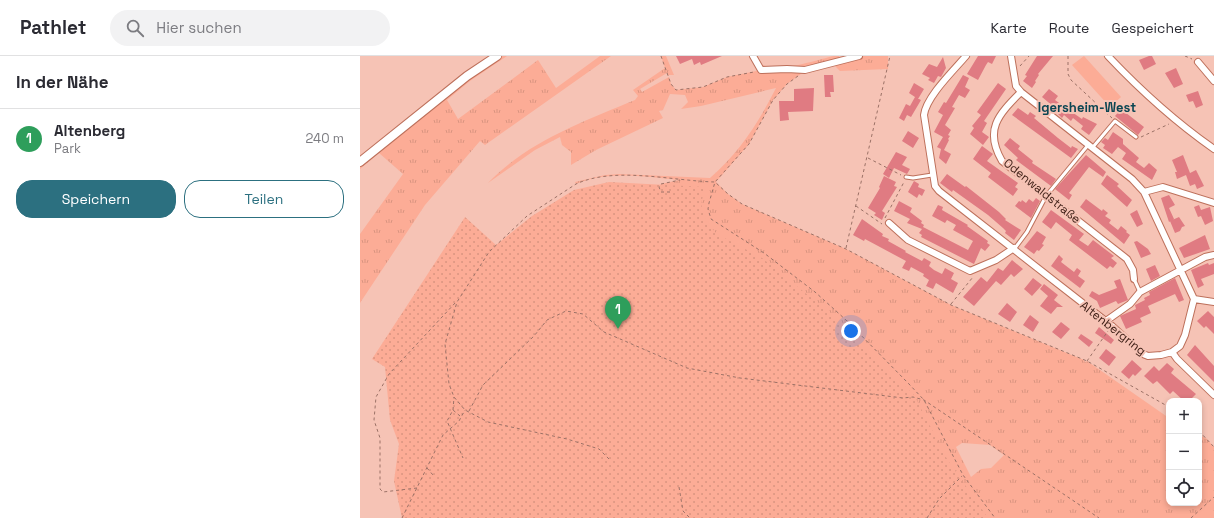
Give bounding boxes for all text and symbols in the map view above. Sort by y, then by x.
search box [110,10,390,46]
text: Pathlet [20,15,86,40]
icon: search [124,17,146,39]
text: Hier suchen [156,18,242,37]
text: Karte [991,19,1027,37]
text: Route [1049,19,1089,37]
text: Gespeichert [1111,19,1194,37]
text: In der Nähe [16,71,108,93]
district label: Igersheim-West [1038,99,1136,116]
text: Altenberg [54,121,125,140]
text: 1 [26,130,32,147]
text: 240 m [306,130,344,147]
text: Park [54,140,81,157]
street label: Odenwaldstraße [1000,155,1084,227]
button: Speichern [16,180,176,218]
button: Teilen [184,180,344,218]
pin: 1 [605,296,631,329]
street label: Altenbergring [1077,297,1149,359]
your location [841,321,861,341]
map controls [1166,398,1202,506]
button: + [1166,398,1202,434]
button: − [1166,434,1202,470]
button: locate [1166,470,1202,506]

